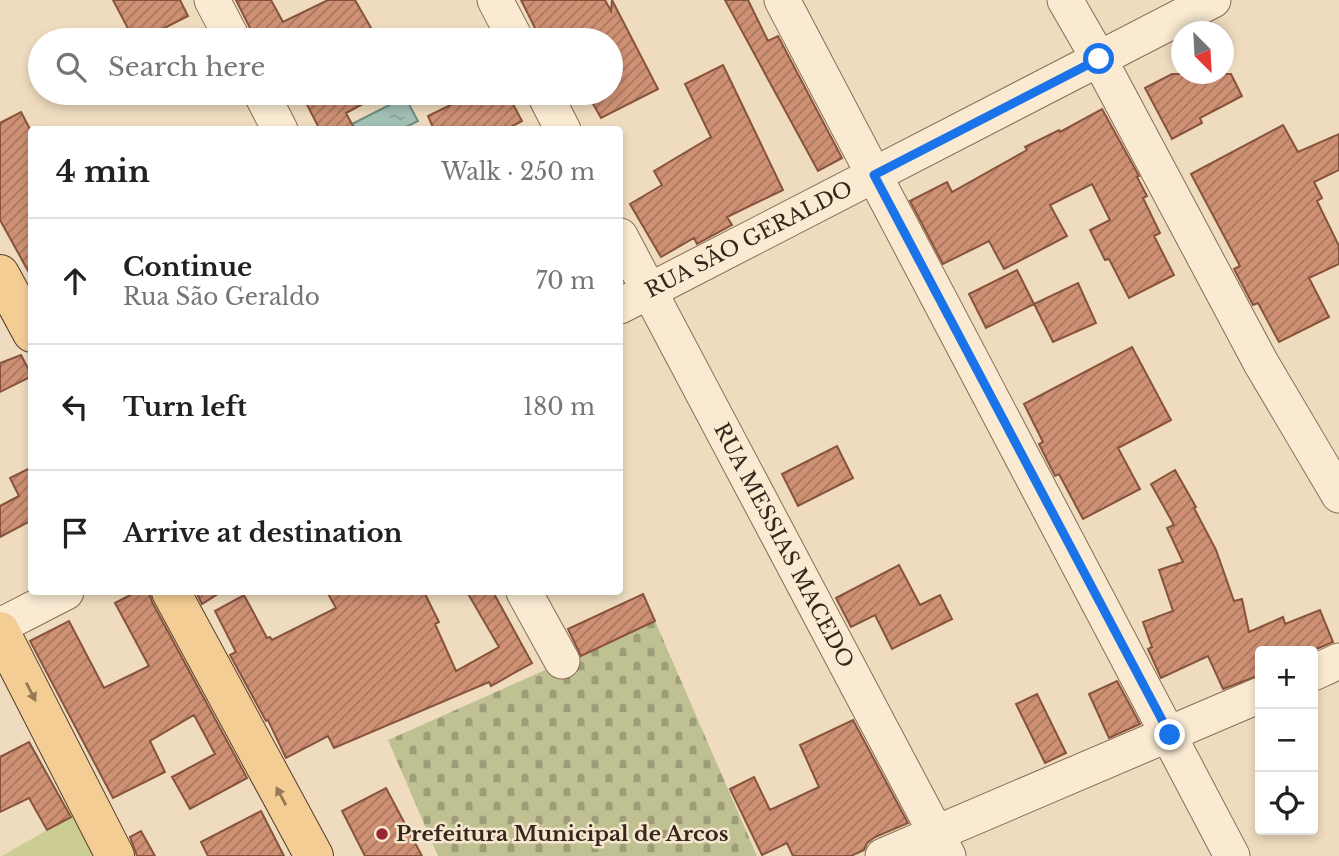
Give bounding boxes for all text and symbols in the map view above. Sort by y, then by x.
north arrow [1171,21,1234,84]
search box [28,28,623,105]
route start [1083,43,1114,74]
icon: search [52,48,90,86]
text: Search here [108,51,265,83]
text: 4 min [56,153,150,190]
text: Walk · 250 m [441,158,595,186]
street label: RUA SÃO GERALDO [641,175,857,304]
text: Continue [123,251,252,283]
icon: ahead [56,262,94,300]
text: 70 m [536,267,595,295]
text: Rua São Geraldo [123,283,320,311]
icon: left [56,388,94,426]
text: Turn left [123,391,247,423]
text: 180 m [523,393,595,421]
street label: RUA MESSIAS MACEDO [708,418,859,672]
icon: arrive [56,514,94,552]
text: Arrive at destination [123,517,403,549]
map controls [1255,646,1318,835]
button: + [1255,646,1318,709]
one-way arrow [26,682,37,702]
button: − [1255,709,1318,772]
route end [1154,719,1185,750]
button: locate [1255,772,1318,835]
one-way arrow [275,786,287,806]
place label: Prefeitura Municipal de Arcos [396,821,729,847]
marker: Prefeitura Municipal de Arcos [374,826,390,842]

